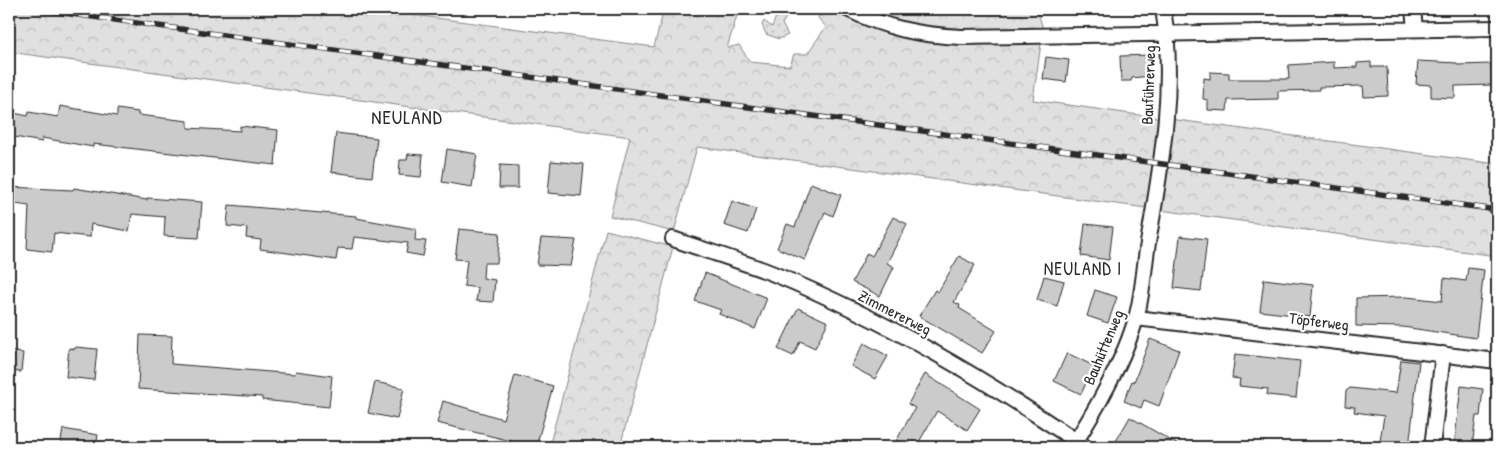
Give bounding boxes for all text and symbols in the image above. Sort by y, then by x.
street label: Bauführerweg [1136,45,1160,125]
district label: NEULAND [371,104,443,130]
district label: NEULAND I [1044,256,1122,281]
street label: Zimmererweg [855,284,935,340]
street label: Bauhüttenweg [1077,306,1129,388]
street label: Töpferweg [1288,306,1350,336]

